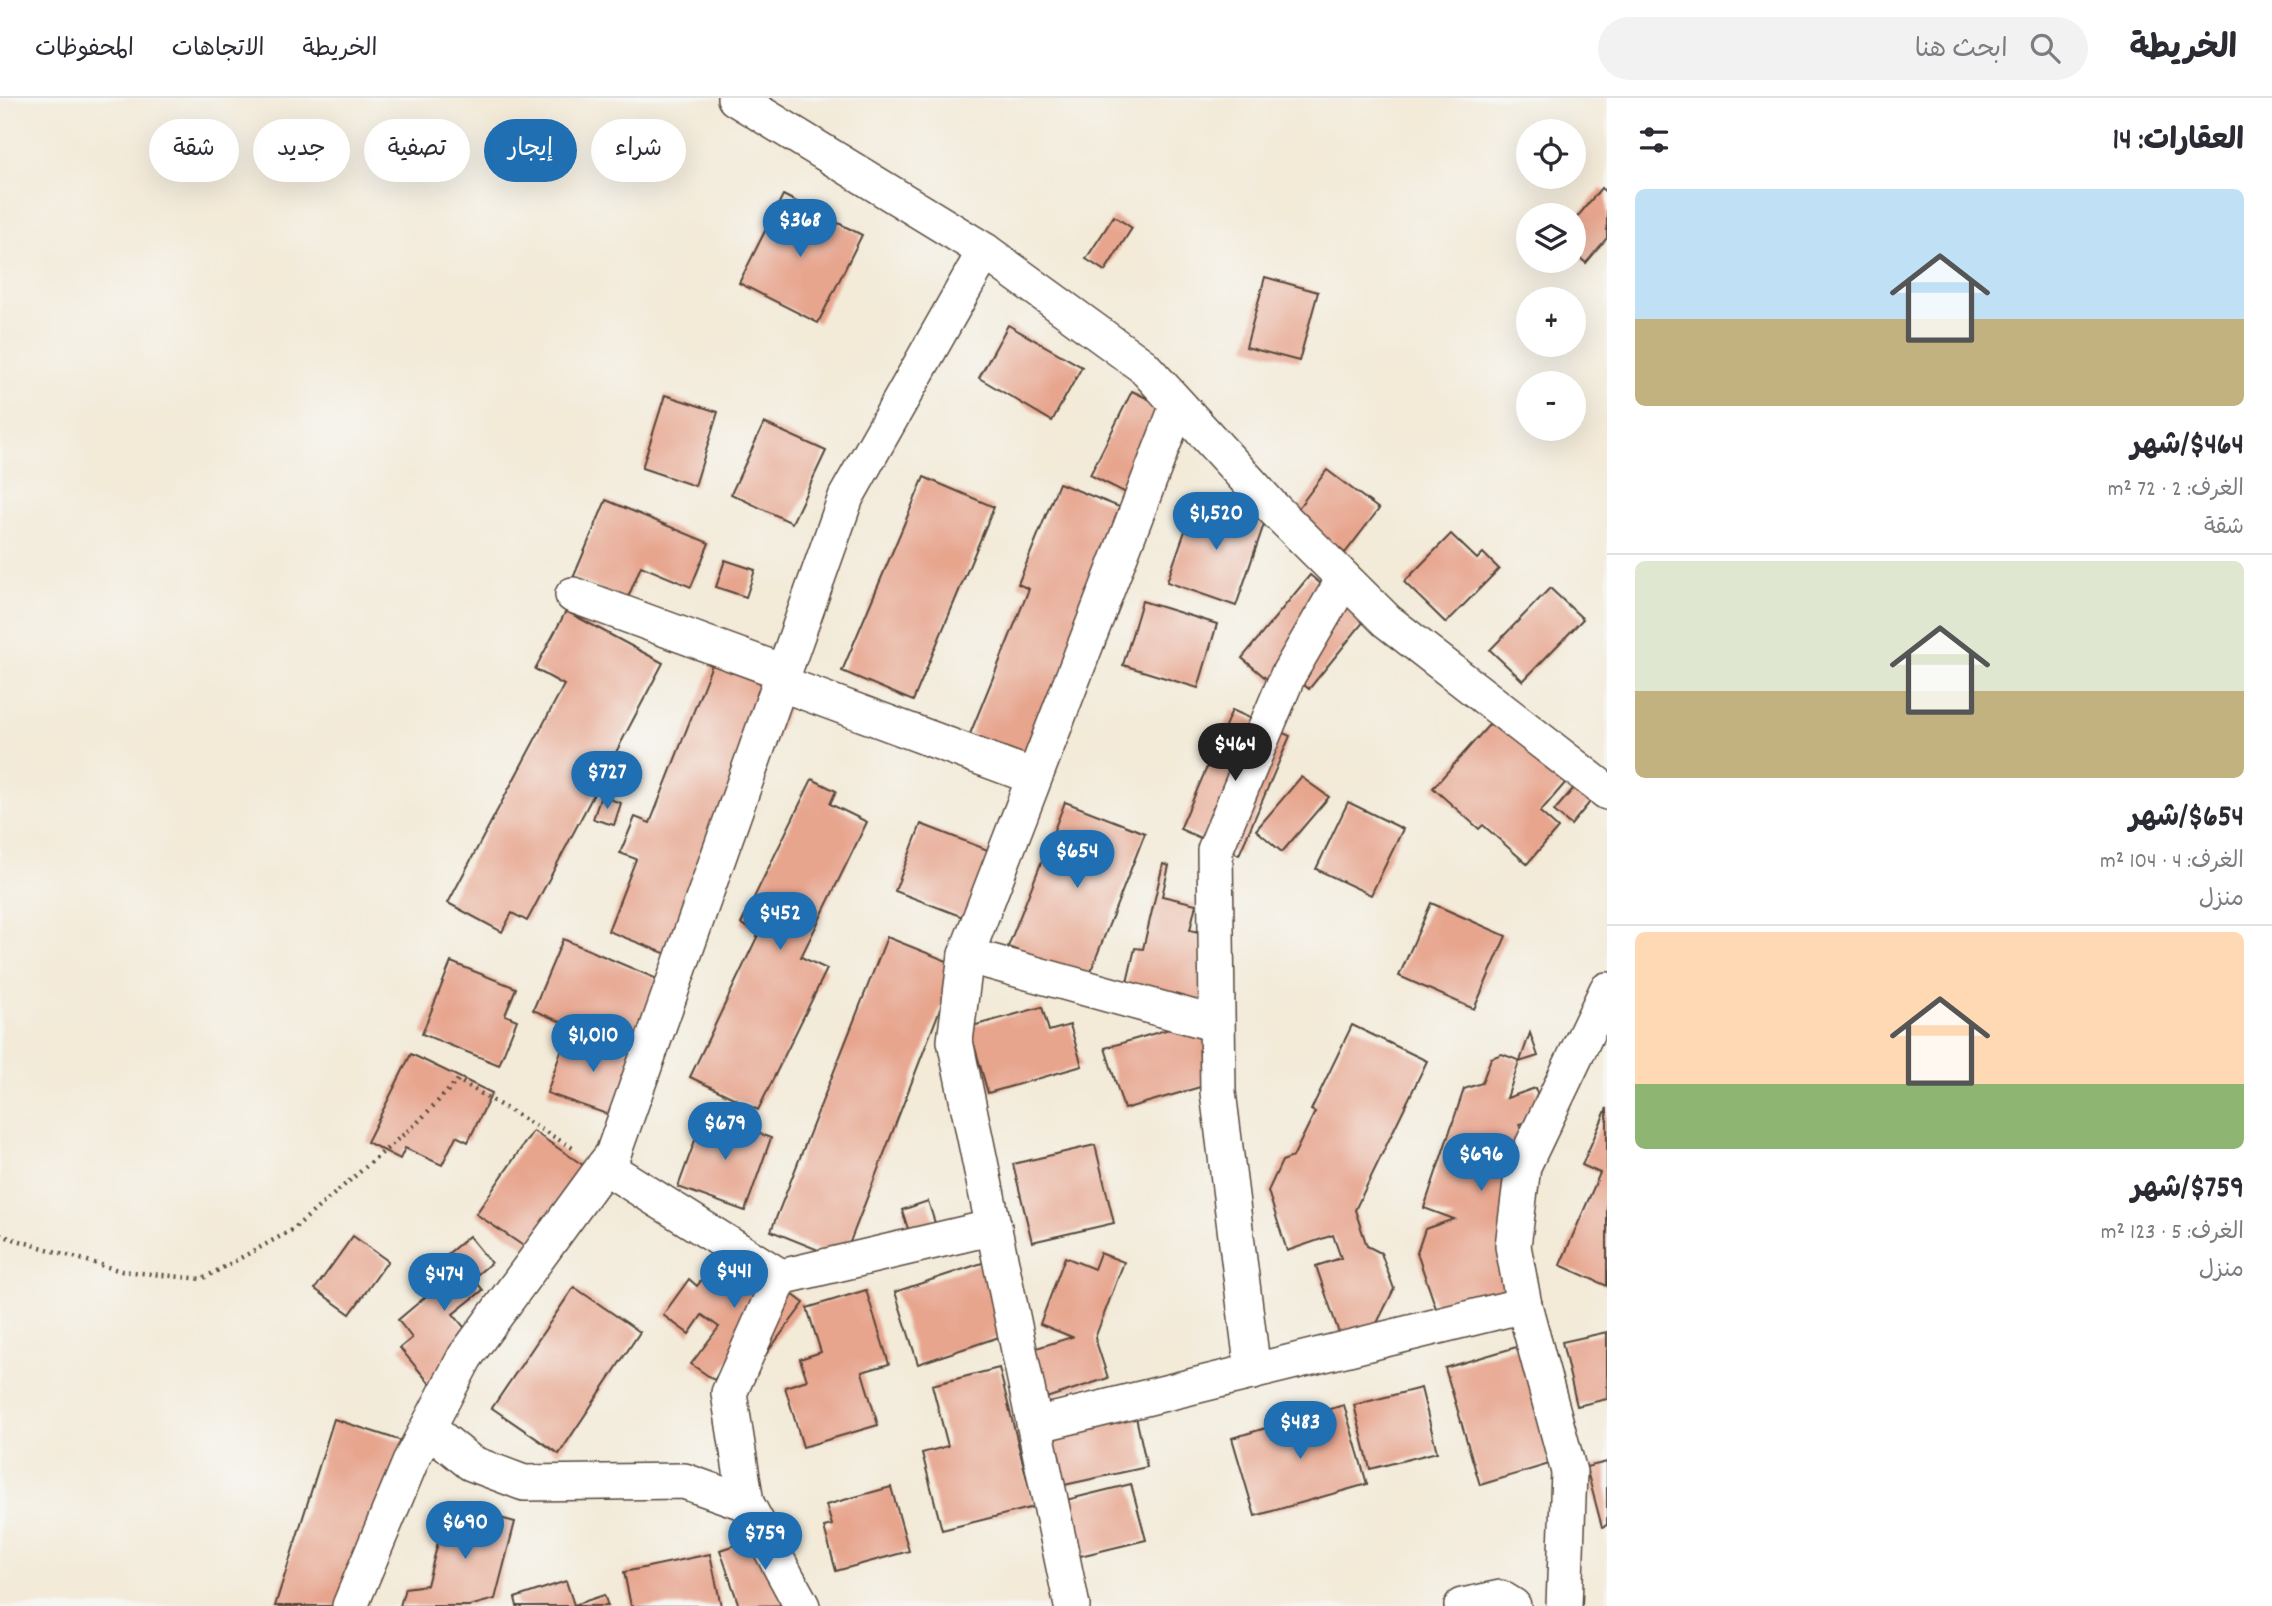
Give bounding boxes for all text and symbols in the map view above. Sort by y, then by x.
search box [1598,17,2088,80]
text: الخريطة [2130,27,2237,74]
icon: search [2026,29,2064,67]
text: ابحث هنا [1915,32,2008,69]
text: المحفوظات [35,33,134,67]
text: الاتجاهات [172,33,265,67]
text: الخريطة [303,33,377,67]
chip: شقة [149,119,239,182]
chip: جديد [253,119,350,182]
chip: تصفية [364,119,470,182]
chip: إيجار [484,119,577,182]
chip: شراء [591,119,686,182]
map controls [1516,119,1586,441]
button: locate [1516,119,1586,189]
icon: filters [1635,121,1673,159]
text: العقارات: 14 [2113,121,2244,164]
pin: $368 [759,200,841,259]
button: layers [1516,203,1586,273]
text: $368 [779,205,821,238]
icon: home [1877,235,2003,361]
button: + [1516,287,1586,357]
button: − [1516,371,1586,441]
text: $464/شهر [2131,426,2244,469]
text: الغرف: 2 · 72 m² [2108,474,2244,507]
pin: $1,520 [1159,492,1273,552]
text: $1,520 [1189,498,1243,531]
text: شقة [2204,512,2244,545]
icon: home [1877,607,2003,733]
pin: $464 [1194,724,1276,783]
text: $464 [1214,729,1256,762]
pin: $727 [566,752,648,811]
text: $727 [587,757,627,790]
text: $654/شهر [2129,798,2244,841]
pin: $654 [1036,830,1118,890]
text: $654 [1055,836,1099,869]
text: الغرف: 4 · 104 m² [2100,846,2244,879]
text: منزل [2199,884,2244,917]
pin: $452 [739,892,821,952]
text: $452 [759,898,801,931]
icon: home [1877,978,2003,1104]
pin: $1,010 [536,1014,650,1074]
text: $1,010 [567,1020,619,1053]
pin: $679 [684,1102,766,1162]
text: $679 [704,1108,746,1141]
pin: $696 [1440,1134,1522,1193]
text: $696 [1459,1139,1503,1172]
text: $759/شهر [2131,1169,2244,1212]
text: الغرف: 5 · 123 m² [2101,1217,2244,1250]
pin: $441 [693,1250,775,1310]
pin: $474 [403,1254,485,1313]
text: منزل [2199,1255,2244,1288]
text: $441 [716,1256,752,1289]
text: $474 [424,1259,464,1292]
pin: $483 [1259,1402,1341,1461]
text: $483 [1280,1407,1320,1440]
pin: $690 [424,1502,506,1561]
text: $690 [442,1507,488,1540]
pin: $759 [724,1512,806,1572]
text: $759 [744,1518,786,1551]

